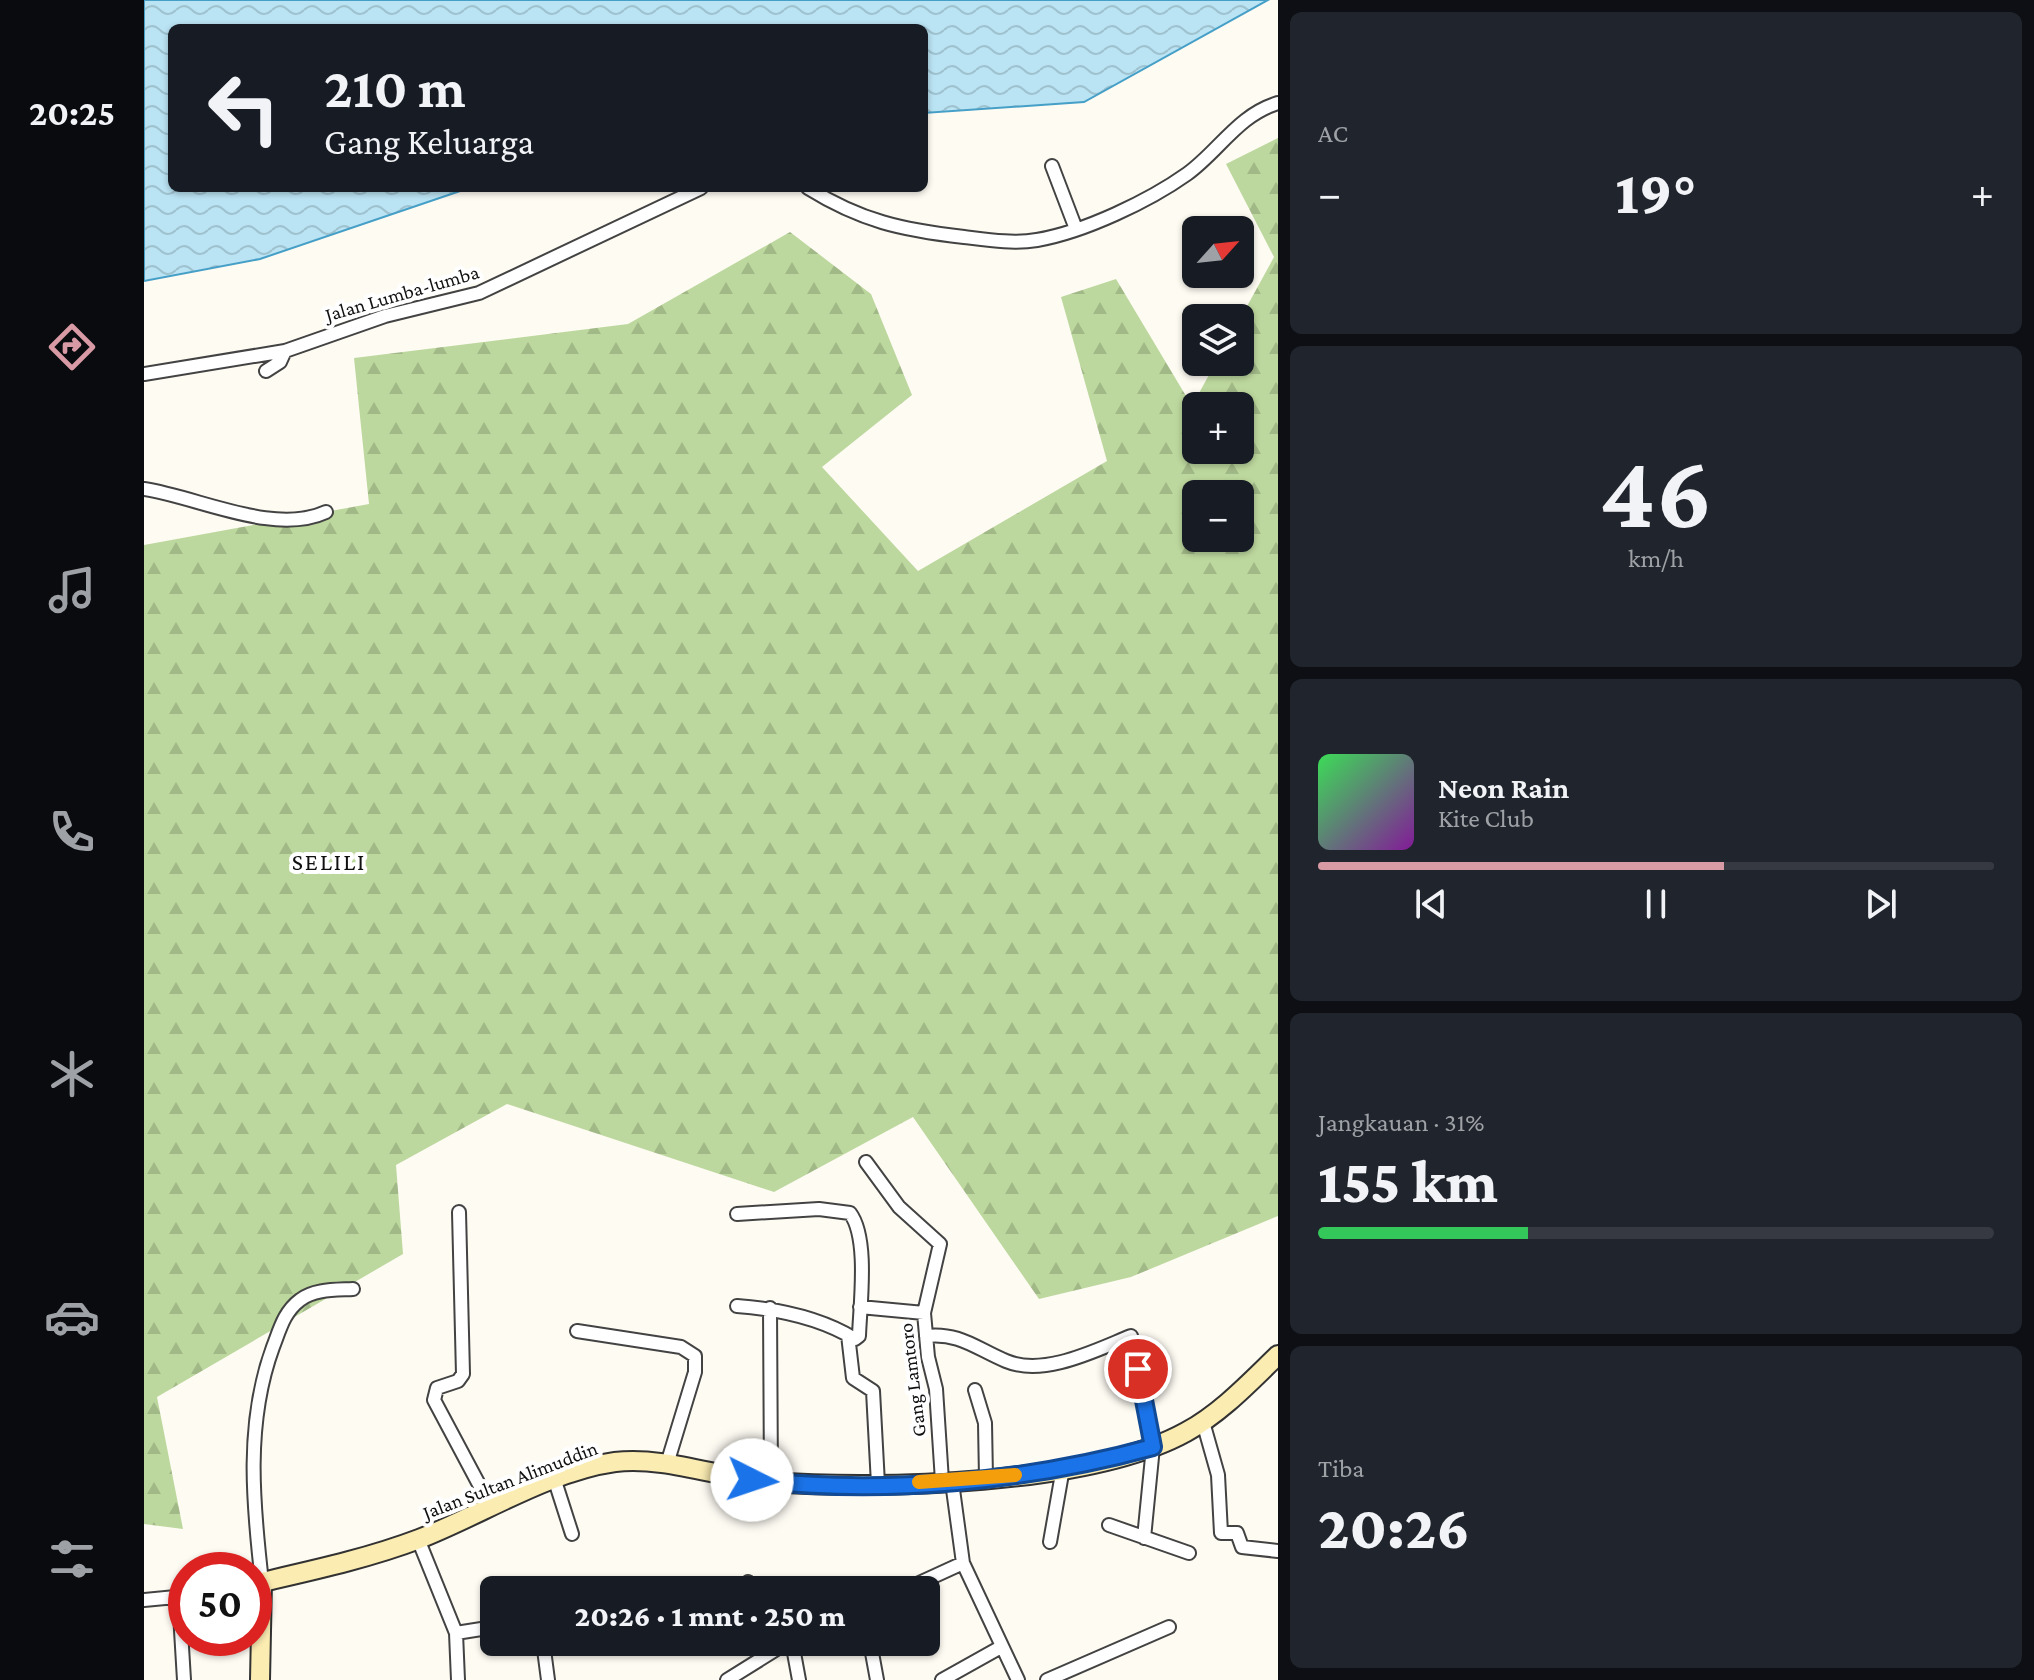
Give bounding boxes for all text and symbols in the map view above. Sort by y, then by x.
icon: left [192,56,296,160]
text: 210 m [324,57,466,119]
text: 20:25 [29,93,115,133]
text: AC [1318,119,1348,148]
text: Gang Keluarga [324,122,534,162]
text: 19° [1615,159,1697,226]
text: − [1318,169,1341,217]
text: + [1971,169,1994,217]
north arrow [1182,216,1254,288]
map controls [1182,216,1254,552]
street label: Jalan Lumba-lumba [321,261,482,327]
button: layers [1182,304,1254,376]
icon: directions [44,319,100,375]
button: + [1182,392,1254,464]
text: 46 [1600,434,1712,549]
button: − [1182,480,1254,552]
text: km/h [1628,544,1684,573]
icon: music [44,562,100,618]
text: Neon Rain [1438,771,1569,804]
icon: phone [44,804,100,860]
text: Kite Club [1438,804,1534,833]
district label: SELILI [292,848,366,875]
icon: previous [1409,882,1453,926]
icon: pause [1634,882,1678,926]
icon: next [1859,882,1903,926]
icon: climate [44,1046,100,1102]
text: Jangkauan · 31% [1318,1108,1485,1137]
text: 155 km [1318,1148,1498,1215]
icon: car [44,1289,100,1345]
street label: Gang Lamtoro [894,1322,931,1438]
pin [1104,1335,1172,1403]
icon: arrive [1116,1347,1160,1391]
street label: Jalan Sultan Alimuddin [418,1436,601,1525]
position arrow [710,1438,794,1522]
text: Tiba [1318,1454,1364,1483]
text: 20:26 [1318,1494,1470,1561]
icon: filters [44,1531,100,1587]
speed limit sign: 50 [168,1552,272,1656]
text: 20:26 · 1 mnt · 250 m [575,1599,845,1632]

